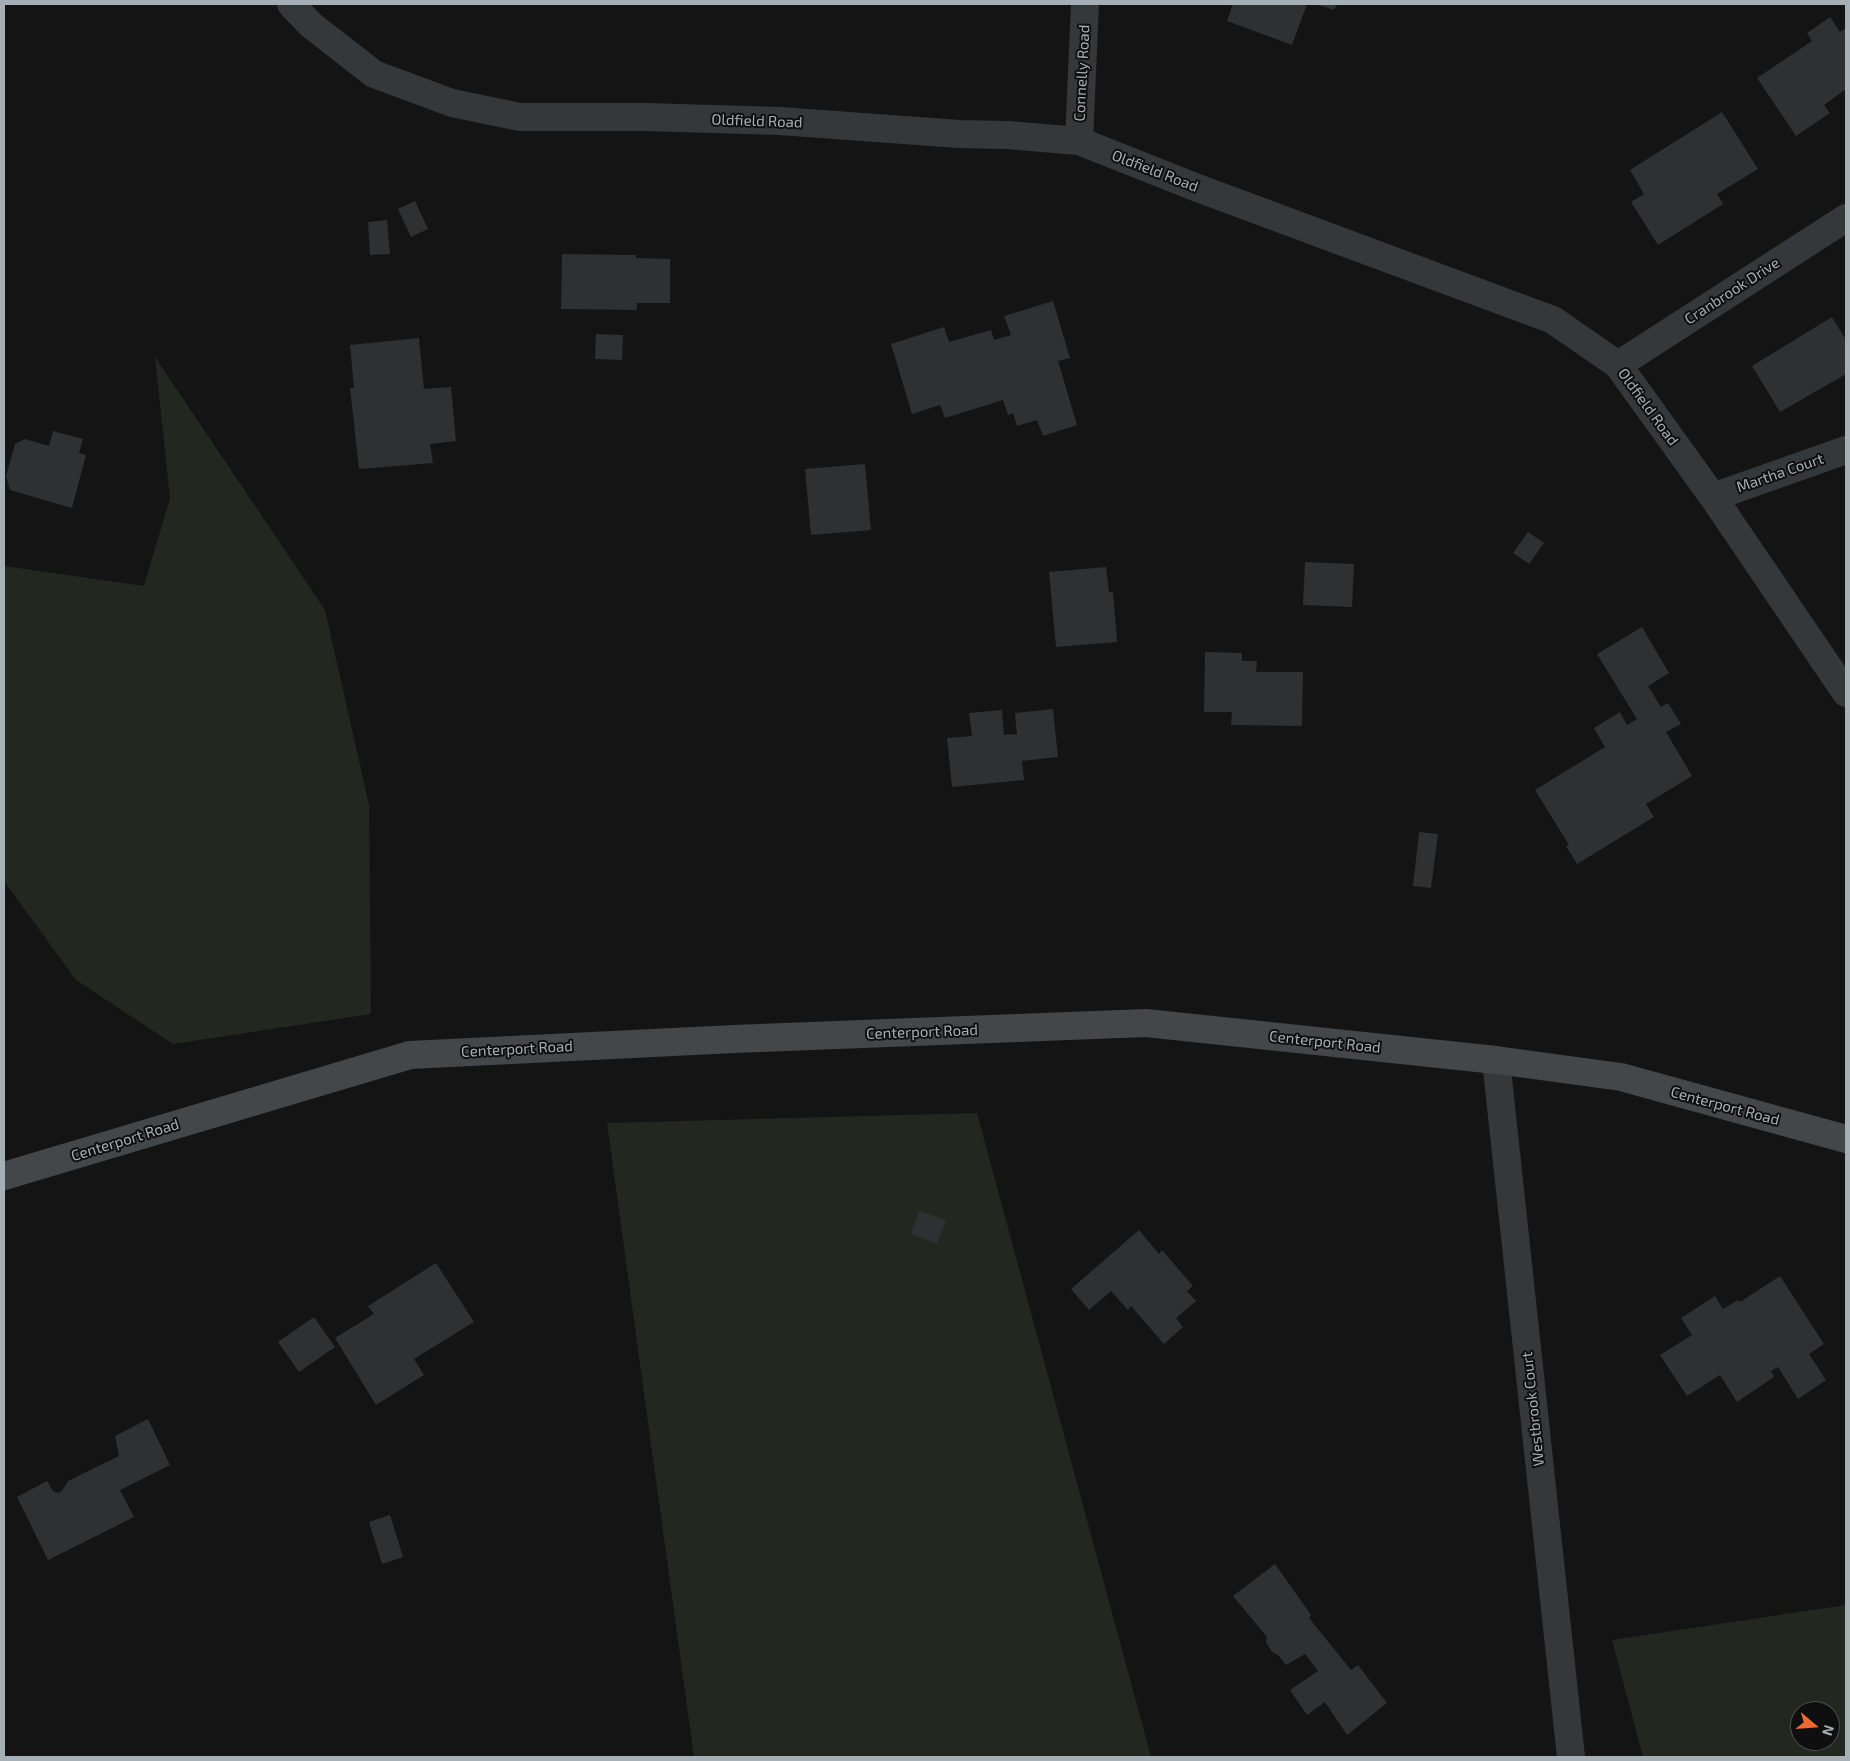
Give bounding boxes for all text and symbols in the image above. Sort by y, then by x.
street label: Connelly Road [1070,24,1094,122]
street label: Oldfield Road [711,110,803,132]
street label: Oldfield Road [1109,146,1201,196]
street label: Cranbrook Drive [1681,254,1783,328]
street label: Oldfield Road [1614,365,1682,449]
street label: Martha Court [1734,450,1826,496]
street label: Centerport Road [866,1021,978,1043]
street label: Centerport Road [1268,1027,1382,1057]
street label: Centerport Road [461,1037,573,1061]
street label: Centerport Road [1669,1083,1781,1129]
street label: Centerport Road [69,1115,181,1165]
street label: Westbrook Court [1518,1351,1548,1467]
north arrow [1790,1701,1840,1751]
text: N [1819,1723,1838,1738]

